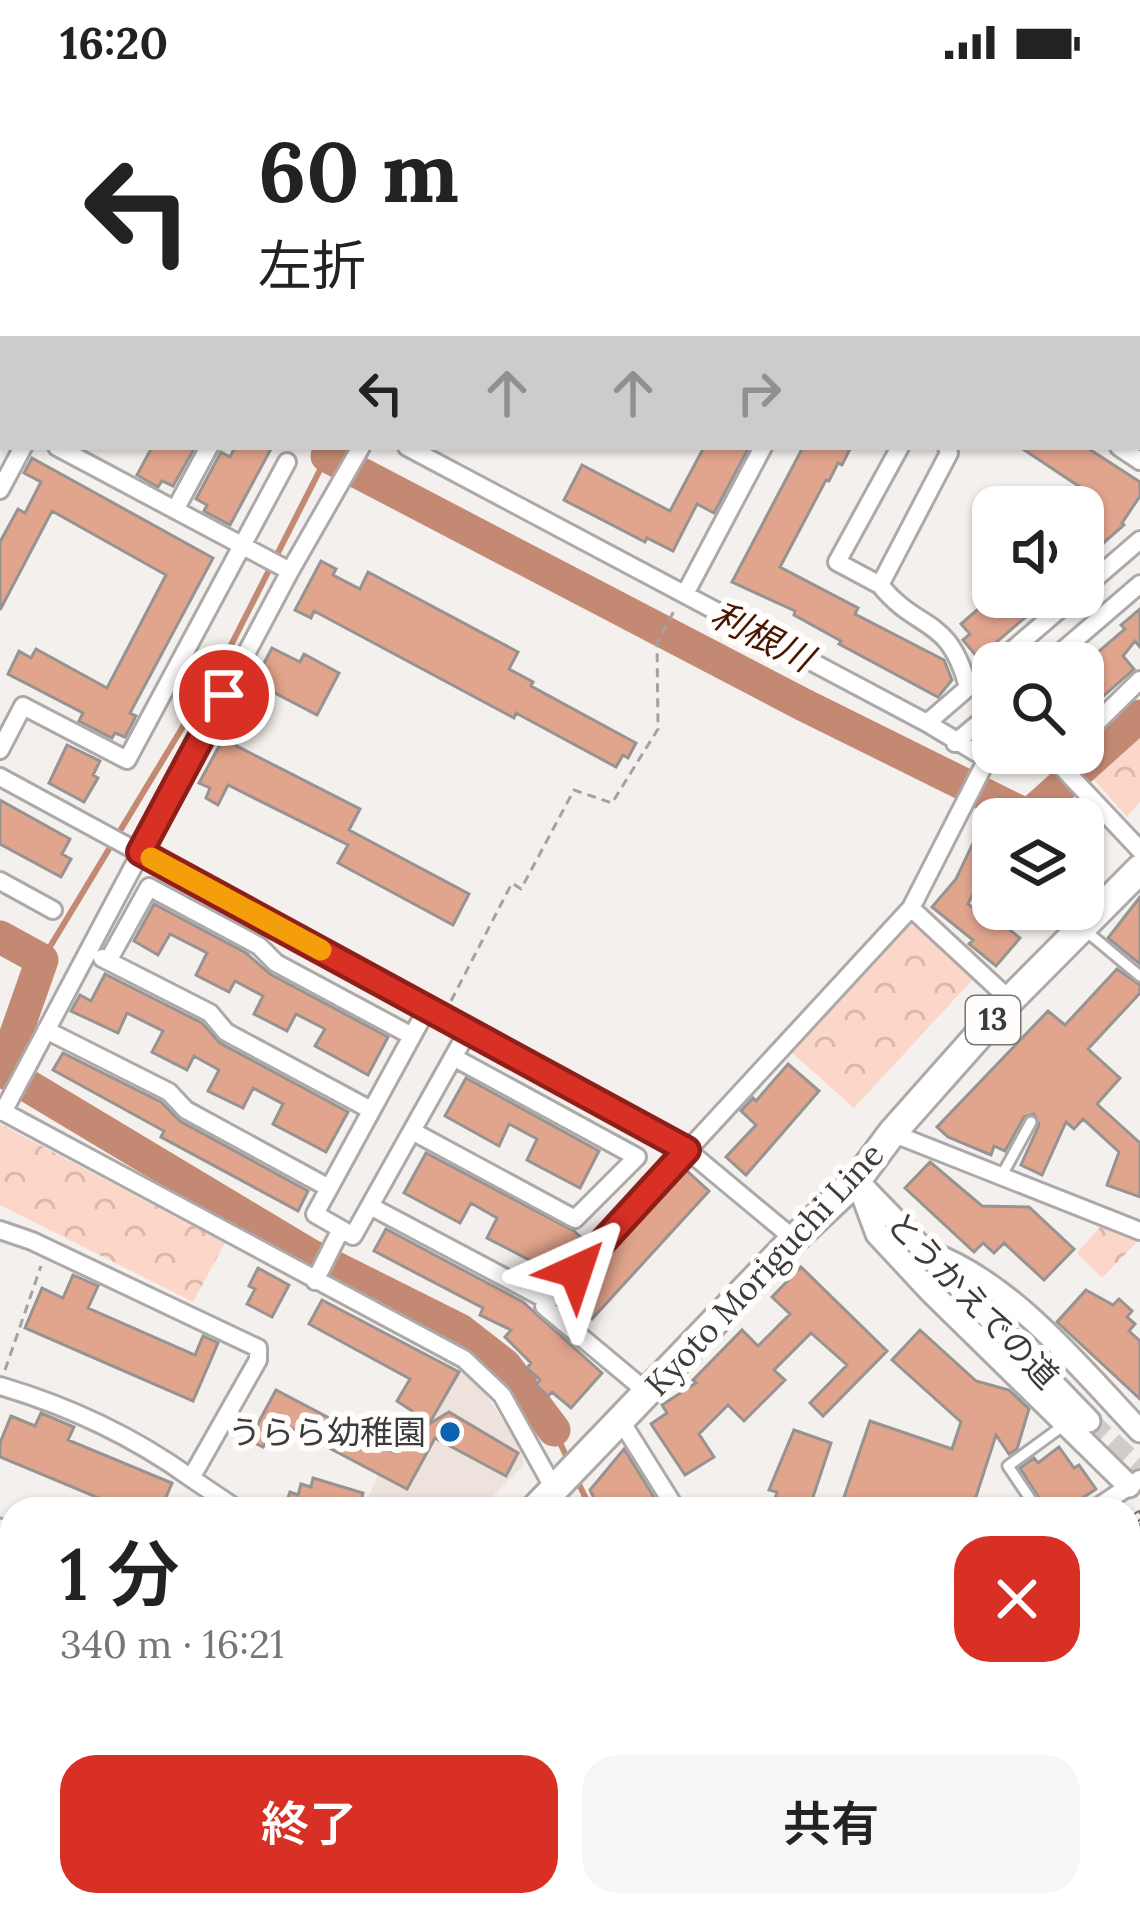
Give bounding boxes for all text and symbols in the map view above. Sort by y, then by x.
text: 16:20 [60,14,168,71]
text: 60 m [258,117,459,225]
icon: left [60,132,216,288]
text: 左折 [258,231,366,300]
icon: left [348,360,414,426]
icon: ahead [474,360,540,426]
icon: ahead [600,360,666,426]
icon: right [726,360,792,426]
map controls [972,486,1104,930]
button: sound [972,486,1104,618]
water label: 利根川 [703,591,824,683]
button: search [972,642,1104,774]
pin [173,644,275,746]
icon: arrive [191,662,257,728]
button: layers [972,798,1104,930]
road number: 13 [966,996,1020,1044]
street label: Kyoto Moriguchi Line [636,1134,892,1404]
street label: とうかえでの道 [878,1203,1068,1397]
position arrow [513,1208,639,1334]
place label: うらら幼稚園 [228,1411,426,1453]
marker: うらら幼稚園 [437,1419,463,1445]
text: 1 分 [60,1528,179,1620]
button: close [954,1536,1080,1662]
text: 340 m · 16:21 [60,1619,284,1669]
button: 終了 [60,1755,558,1893]
button: 共有 [582,1755,1080,1893]

